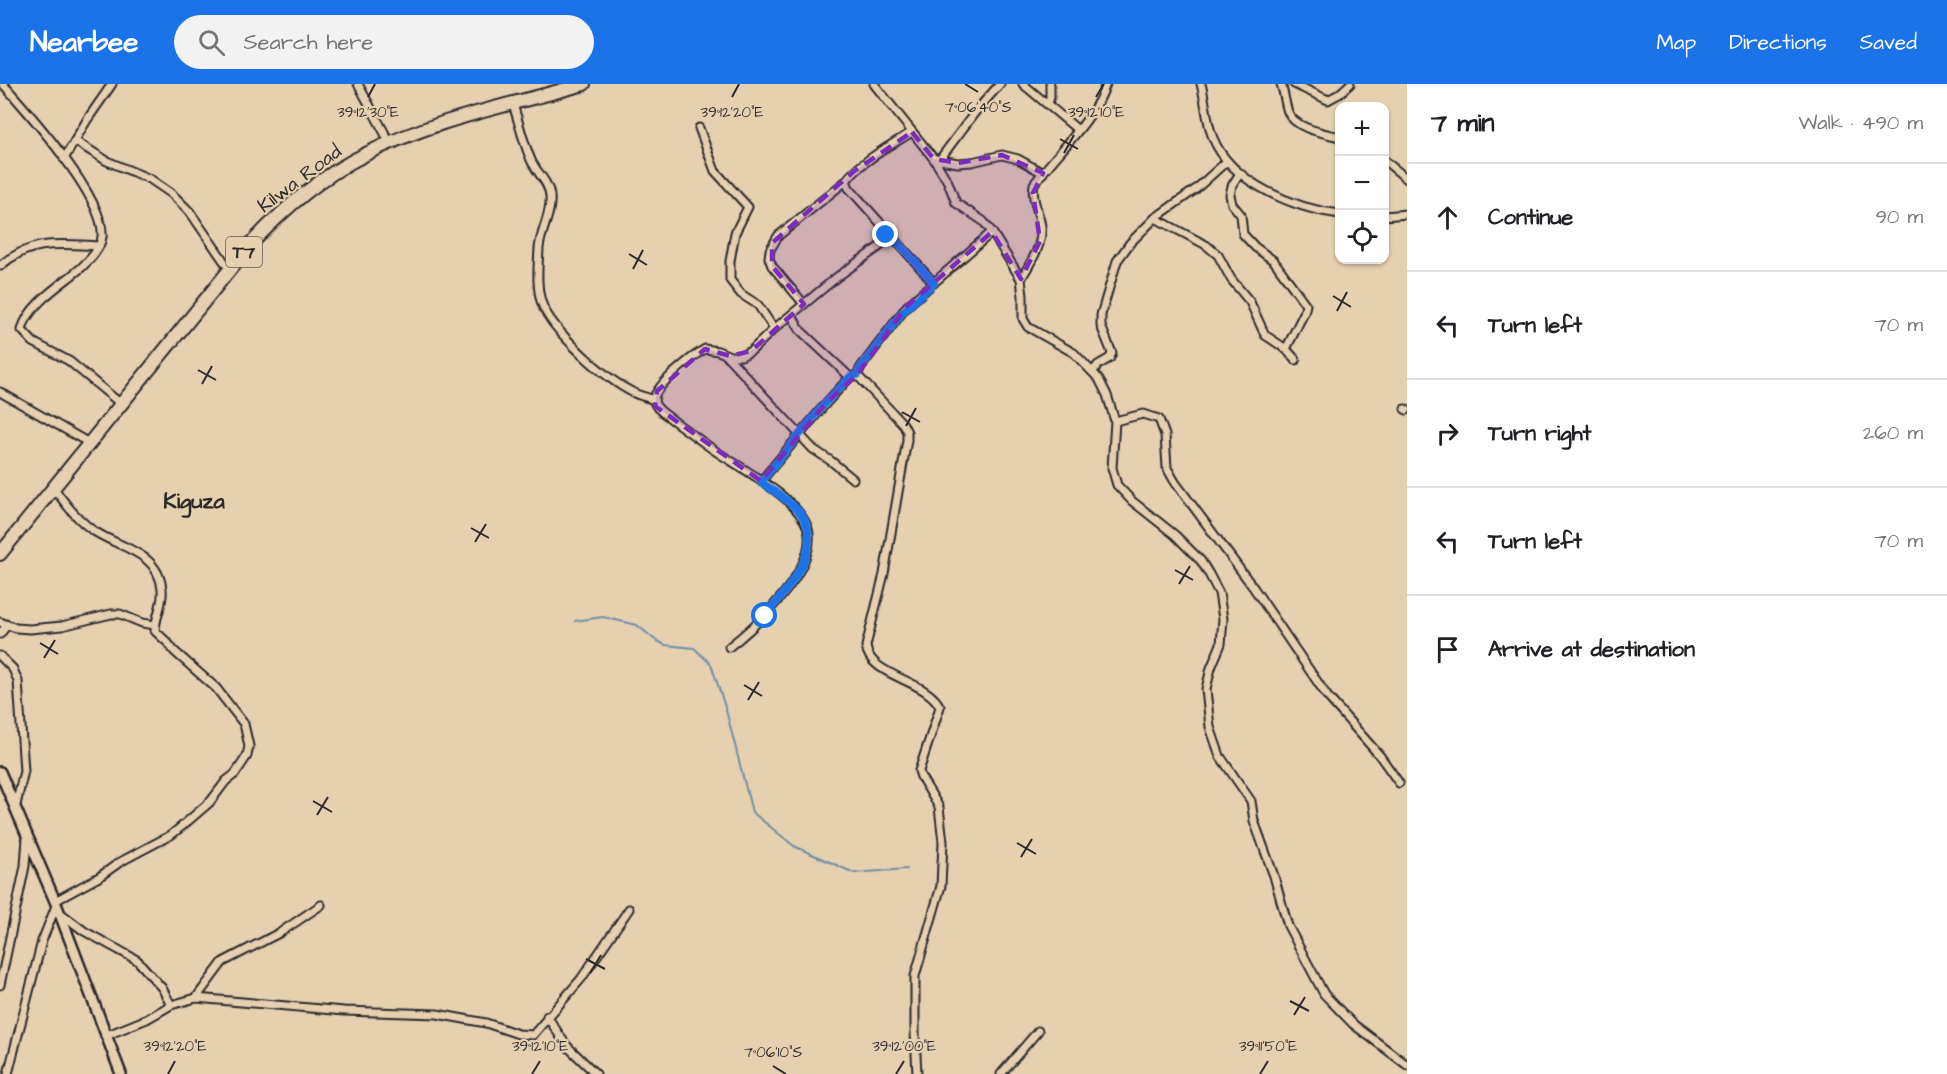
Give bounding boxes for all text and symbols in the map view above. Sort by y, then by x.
search box [174,15,594,69]
text: Nearbee [30,23,138,62]
icon: search [195,26,228,59]
text: Search here [243,27,373,58]
text: Map [1656,28,1696,57]
text: Directions [1729,28,1827,57]
text: Saved [1860,28,1917,57]
text: 7°06'40"S [945,97,1012,118]
text: 39°12'30"E [337,102,399,123]
text: 39°12'20"E [701,102,764,123]
text: 39°12'10"E [1068,102,1124,123]
map controls [1335,102,1389,264]
button: + [1335,102,1389,156]
text: 7 min [1431,105,1495,141]
text: Walk · 490 m [1799,109,1923,137]
street label: Kilwa Road [252,138,347,220]
button: − [1335,156,1389,210]
icon: ahead [1431,201,1464,234]
text: Continue [1488,202,1573,233]
text: 90 m [1875,203,1923,231]
button: locate [1335,210,1389,264]
route end [872,221,898,247]
road number: T7 [226,237,262,267]
icon: left [1431,309,1464,342]
text: Turn left [1488,310,1582,341]
text: 70 m [1875,311,1923,339]
icon: right [1431,417,1464,450]
text: Turn right [1488,418,1591,449]
text: 260 m [1863,419,1923,447]
district label: Kiguza [163,486,225,518]
icon: left [1431,525,1464,558]
text: Turn left [1488,526,1582,557]
text: 70 m [1875,527,1923,555]
route start [751,602,777,628]
icon: arrive [1431,633,1464,666]
text: Arrive at destination [1488,634,1695,665]
text: 39°12'20"E [144,1036,207,1057]
text: 39°12'10"E [512,1036,568,1057]
text: 39°12'00"E [872,1036,936,1057]
text: 39°11'50"E [1239,1036,1297,1057]
text: 7°06'10"S [744,1042,803,1063]

